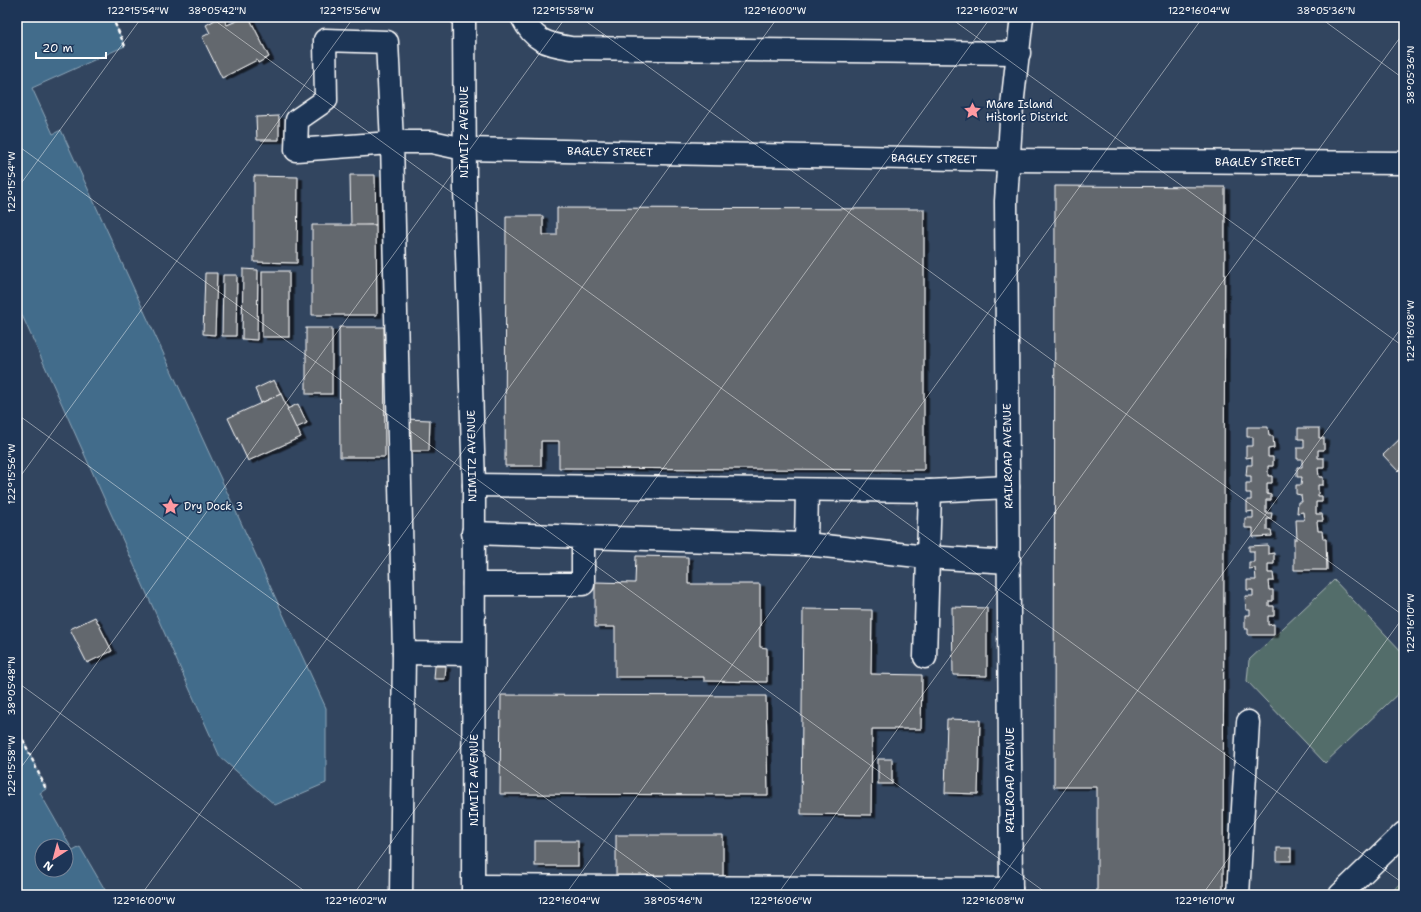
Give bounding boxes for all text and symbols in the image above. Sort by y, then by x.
text: 122°15'54"W [107,4,169,17]
text: 38°05'42"N [188,4,246,17]
text: 122°15'56"W [319,4,381,17]
text: 122°15'58"W [532,4,594,17]
text: 122°16'00"W [744,4,807,17]
text: 122°16'02"W [956,4,1018,17]
text: 122°16'04"W [1168,4,1230,17]
text: 38°05'36"N [1297,4,1355,17]
scale bar [36,34,106,60]
text: 20 m [42,40,73,56]
text: 38°05'36"N [1404,46,1417,104]
street label: NIMITZ AVENUE [457,86,472,178]
place label: Mare Island Historic District [986,97,1068,125]
place icon: Mare Island Historic District [963,100,983,120]
street label: BAGLEY STREET [567,144,653,160]
text: 122°15'54"W [5,151,18,213]
street label: BAGLEY STREET [891,151,977,167]
street label: BAGLEY STREET [1215,155,1301,170]
text: 122°16'08"W [1404,299,1417,362]
street label: RAILROAD AVENUE [1000,403,1016,509]
street label: NIMITZ AVENUE [464,410,480,502]
text: 122°15'56"W [5,443,18,505]
place icon: Dry Dock 3 [161,496,181,516]
place label: Dry Dock 3 [184,499,243,514]
text: 122°16'10"W [1404,593,1417,653]
text: 38°05'48"N [5,656,18,716]
street label: RAILROAD AVENUE [1003,727,1018,833]
street label: NIMITZ AVENUE [467,734,482,826]
text: 122°15'58"W [5,735,18,797]
north arrow [34,838,74,878]
text: N [40,857,56,874]
text: 122°16'00"W [113,894,176,907]
text: 122°16'02"W [325,894,387,907]
text: 122°16'04"W [538,894,600,907]
text: 38°05'46"N [644,894,702,907]
text: 122°16'06"W [750,894,812,907]
text: 122°16'08"W [962,894,1025,907]
text: 122°16'10"W [1175,894,1235,907]

